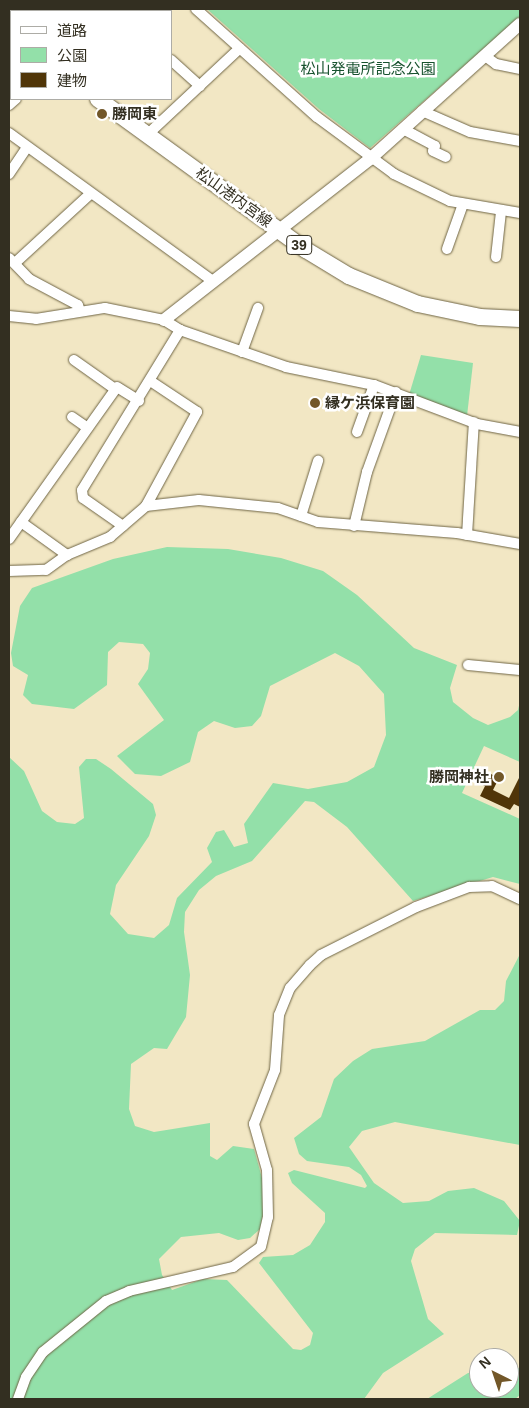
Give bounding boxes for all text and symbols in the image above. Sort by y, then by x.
legend [10,10,172,100]
text: 道路 [57,22,87,39]
text: 公園 [57,47,87,64]
park label: 松山発電所記念公園 [301,60,435,78]
text: 建物 [57,72,87,89]
place label: 勝岡東 [112,105,157,123]
marker: 勝岡東 [96,108,108,120]
street label: 松山港内宮線 [192,163,276,231]
road number: 39 [285,234,313,256]
place label: 縁ケ浜保育園 [325,394,415,412]
marker: 縁ケ浜保育園 [309,397,321,409]
place label: 勝岡神社 [429,768,489,786]
marker: 勝岡神社 [493,771,505,783]
north arrow [469,1348,519,1398]
text: N [476,1353,494,1372]

